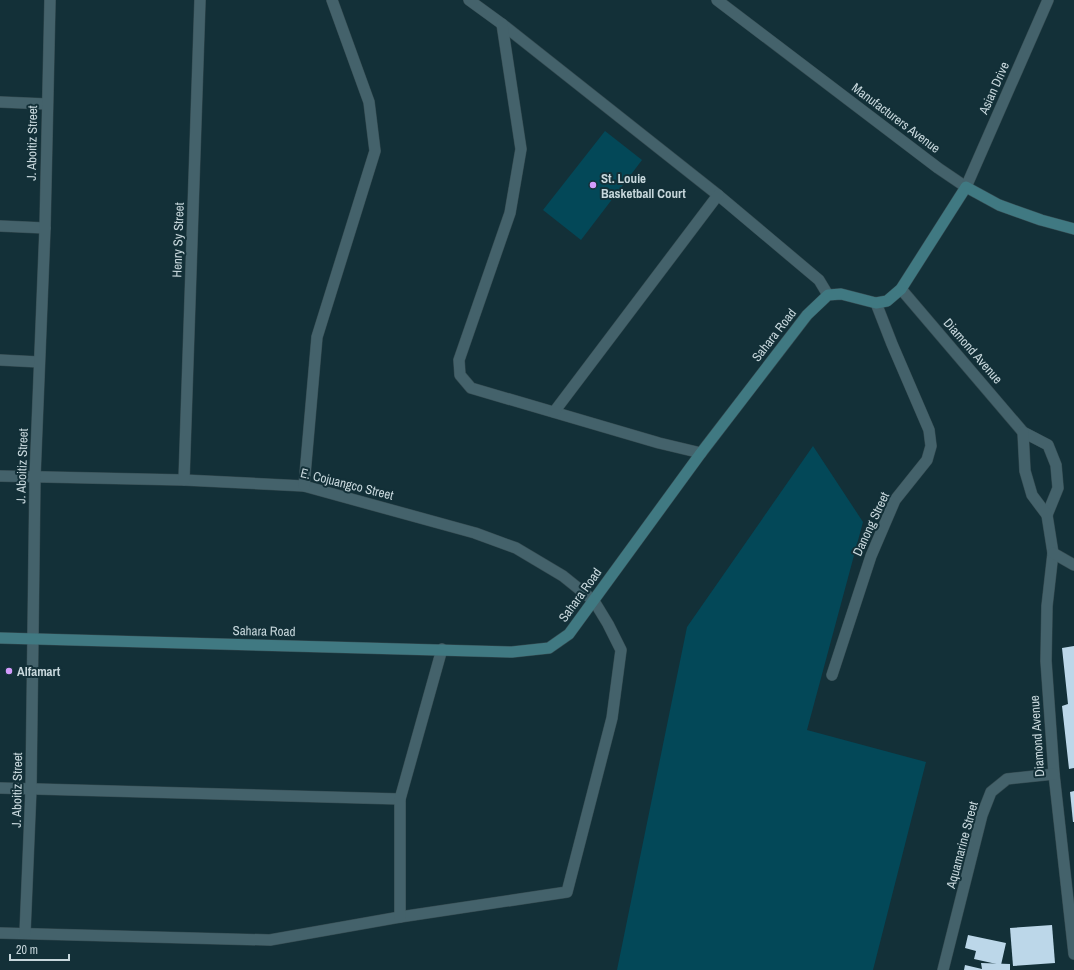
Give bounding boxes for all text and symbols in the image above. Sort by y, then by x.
street label: Asian Drive [974,59,1013,118]
street label: Manufacturers Avenue [848,79,944,157]
street label: J. Aboitiz Street [23,105,41,181]
place label: St. Louie Basketball Court [601,170,686,202]
marker: St. Louie Basketball Court [588,180,598,190]
street label: Henry Sy Street [168,202,188,278]
street label: Sahara Road [748,305,800,365]
street label: Diamond Avenue [940,315,1006,387]
street label: J. Aboitiz Street [12,428,32,504]
street label: E. Cojuangco Street [299,464,395,504]
street label: Danong Street [849,489,893,559]
street label: Sahara Road [555,565,605,625]
street label: Sahara Road [232,622,296,640]
place label: Alfamart [17,663,61,680]
marker: Alfamart [4,666,14,676]
street label: Diamond Avenue [1026,695,1048,777]
street label: J. Aboitiz Street [8,752,26,828]
street label: Aquamarine Street [942,800,982,891]
scale bar [10,936,69,962]
text: 20 m [16,942,38,958]

